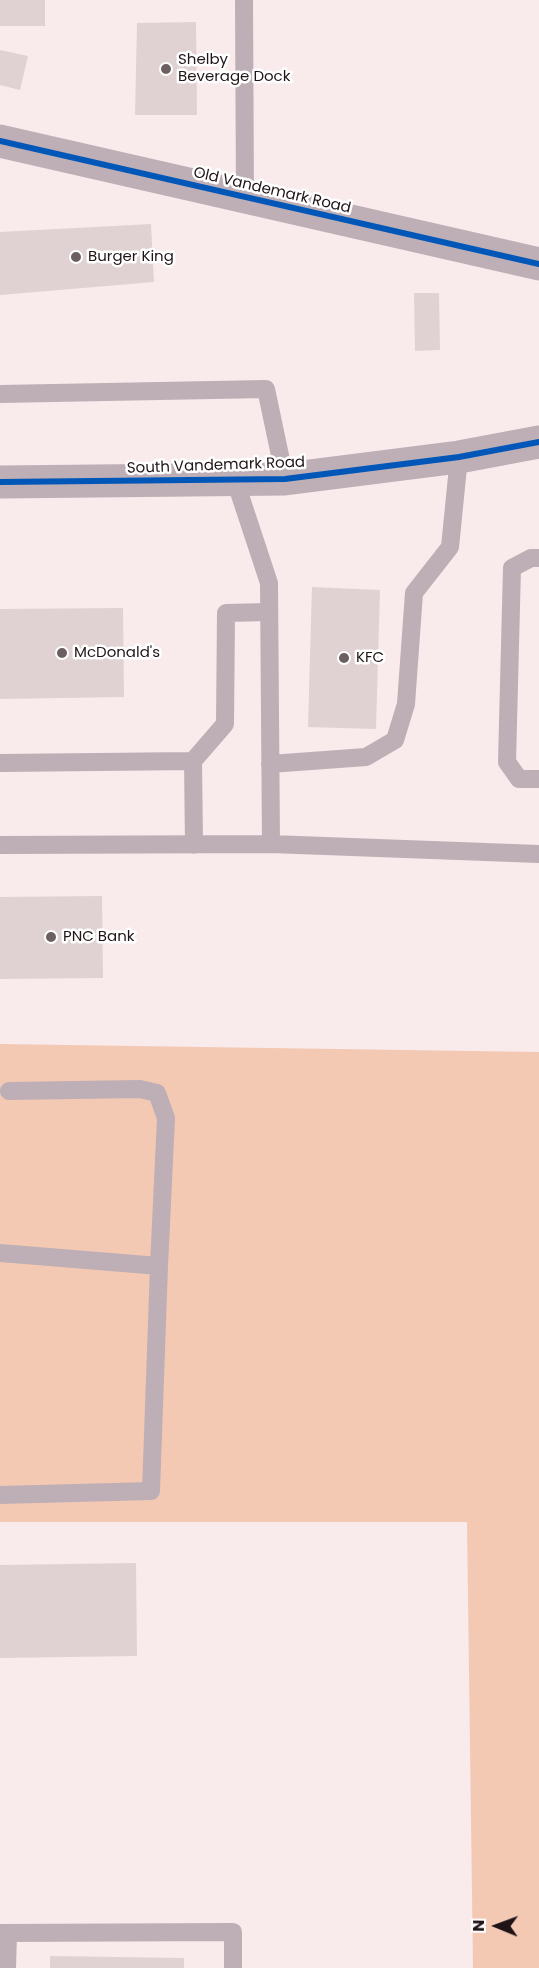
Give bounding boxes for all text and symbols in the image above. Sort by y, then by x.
place label: Shelby Beverage Dock [178,51,290,86]
marker: Shelby Beverage Dock [159,62,173,76]
street label: Old Vandemark Road [192,164,352,218]
place label: Burger King [88,248,174,266]
marker: Burger King [69,250,83,264]
street label: South Vandemark Road [127,454,305,478]
place label: McDonald's [74,644,160,662]
marker: McDonald's [55,646,69,660]
place label: KFC [356,649,384,667]
marker: KFC [337,651,351,665]
place label: PNC Bank [63,928,134,946]
marker: PNC Bank [44,930,58,944]
north arrow [467,1896,527,1956]
text: N [467,1919,490,1932]

